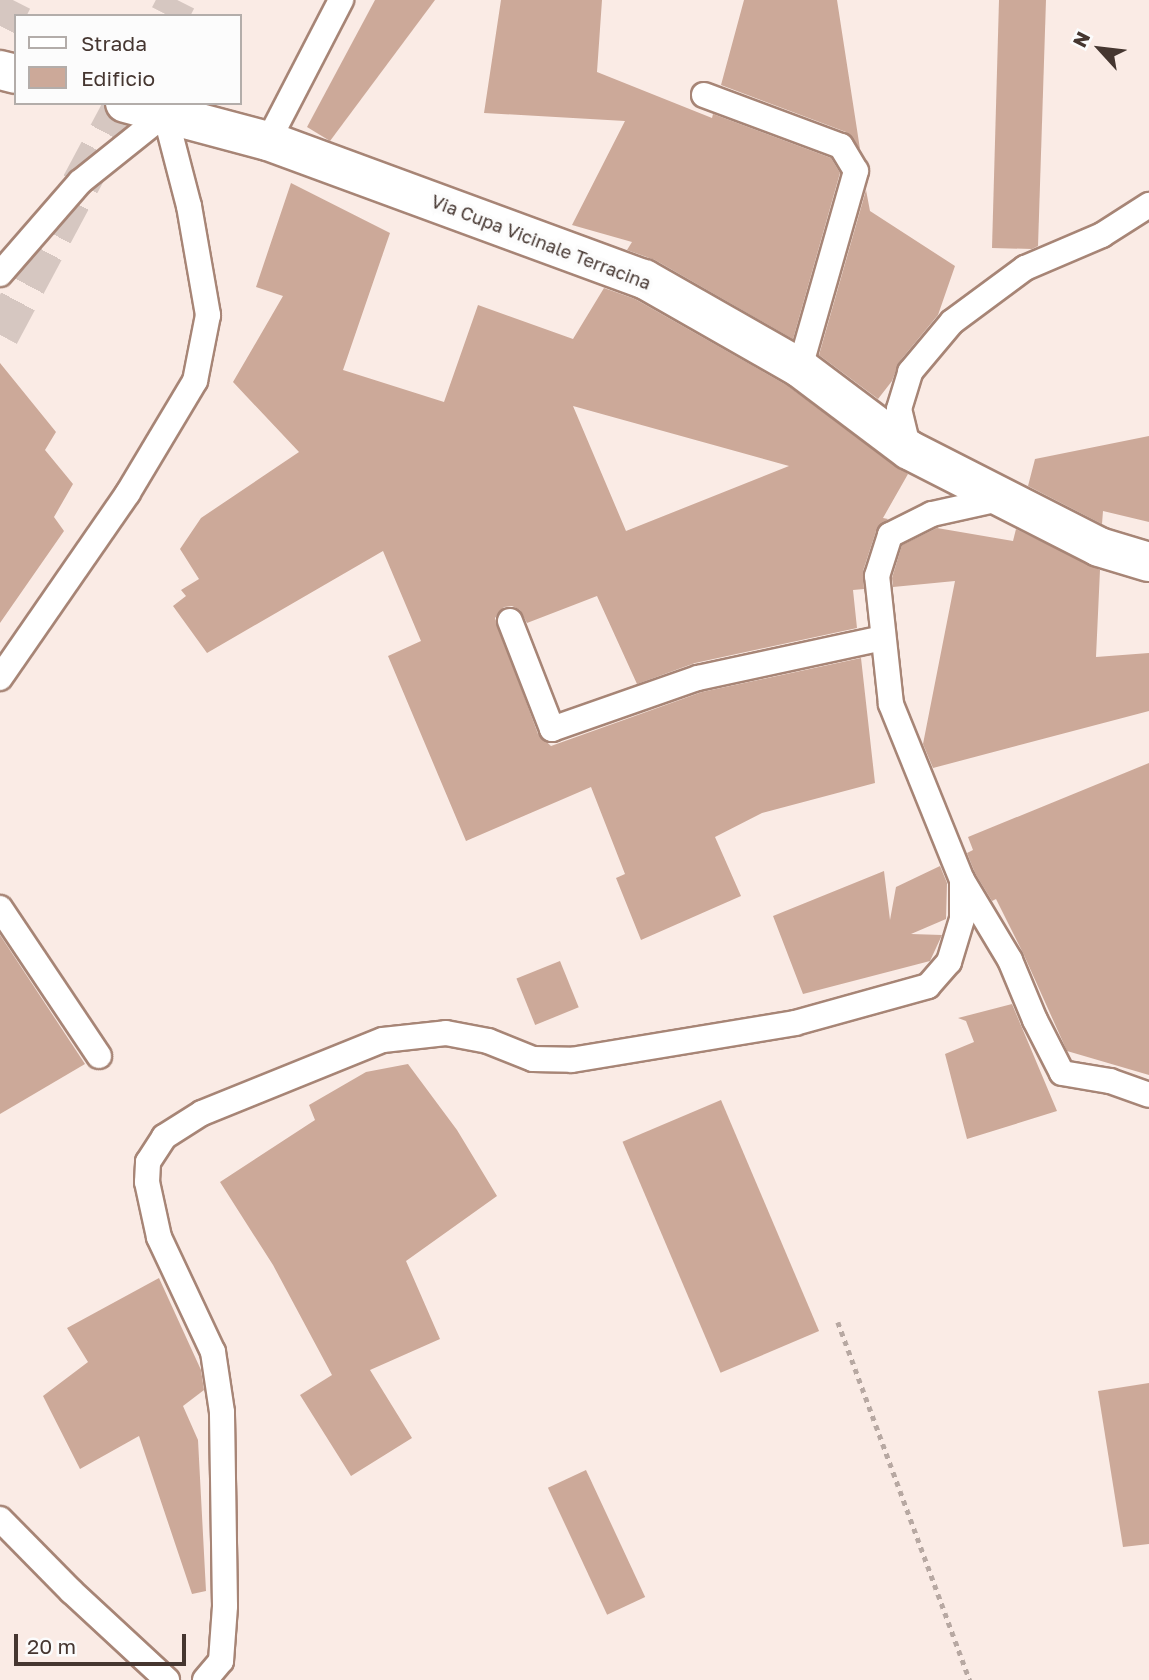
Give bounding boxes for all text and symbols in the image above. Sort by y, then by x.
legend [14,14,242,105]
north arrow [1065,14,1135,84]
text: N [1067,28,1094,51]
text: Strada [81,30,147,56]
text: Edificio [81,65,155,91]
street label: Via Cupa Vicinale Terracina [428,190,654,294]
scale bar [18,1620,189,1664]
text: 20 m [27,1633,76,1659]

